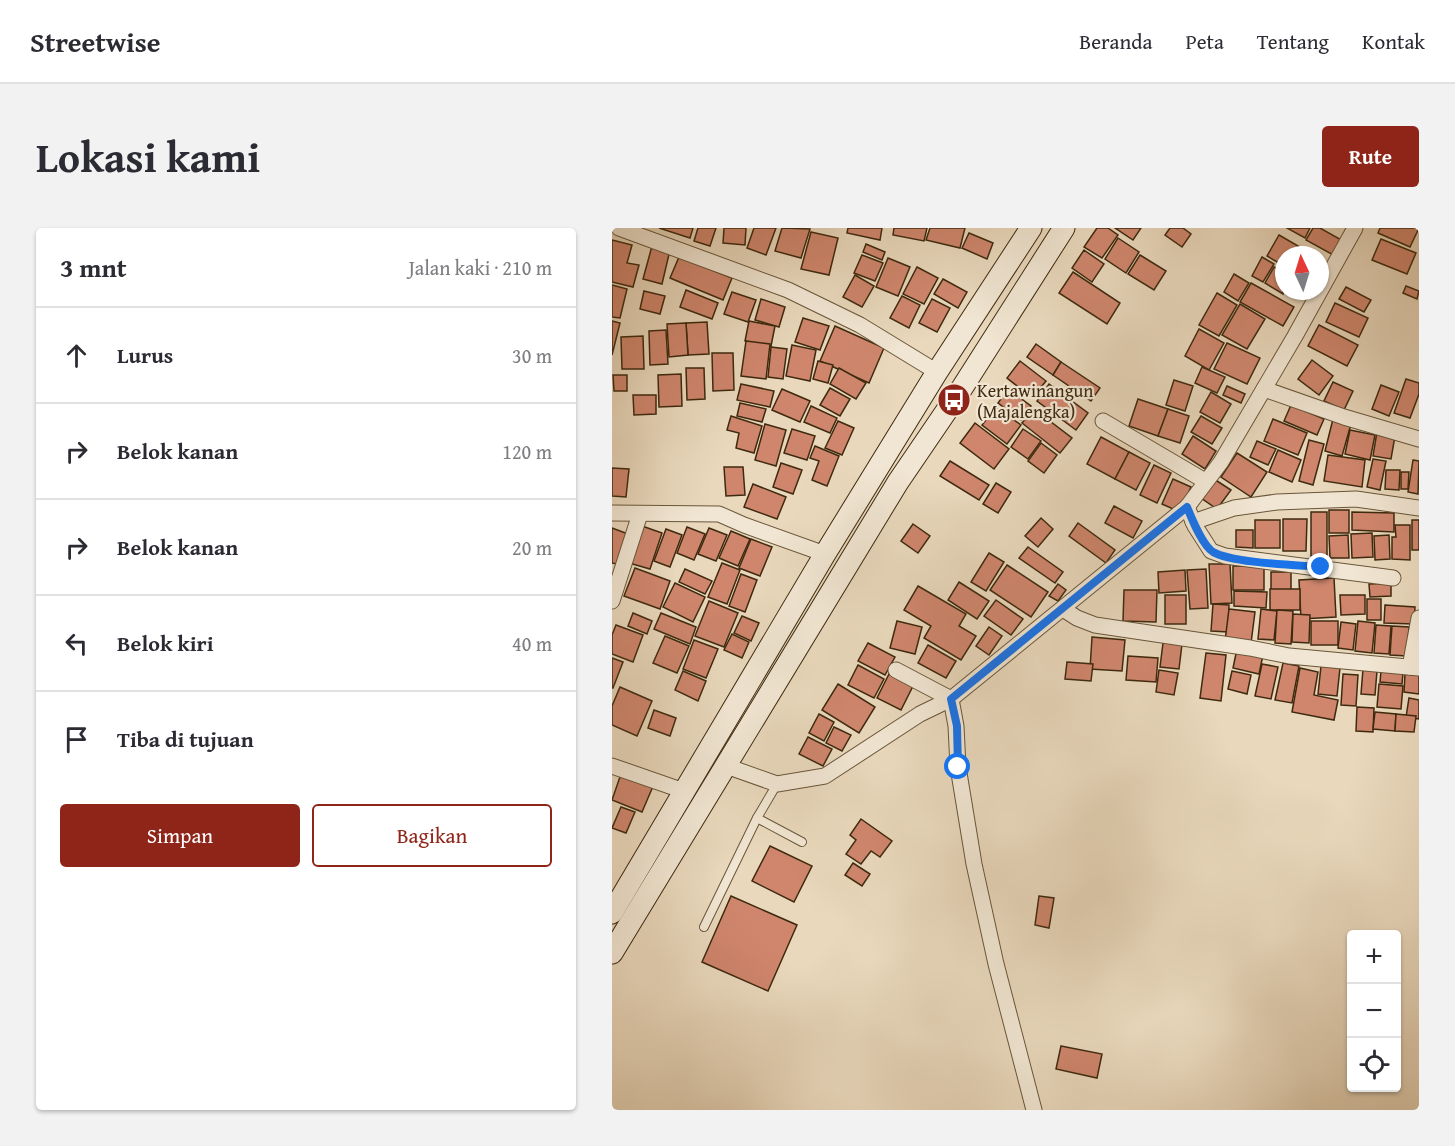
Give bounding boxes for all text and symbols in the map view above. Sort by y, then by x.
text: Streetwise [30,21,160,62]
text: Beranda [1079,26,1152,57]
text: Peta [1185,26,1224,57]
text: Tentang [1257,26,1329,57]
text: Kontak [1362,26,1425,57]
text: Lokasi kami [36,126,260,187]
button: Rute [1322,126,1419,187]
north arrow [1275,246,1329,300]
text: 3 mnt [60,248,127,287]
text: Jalan kaki · 210 m [408,253,552,282]
icon: ahead [60,339,93,372]
text: Lurus [117,339,173,371]
text: 30 m [512,341,552,370]
place label: Kertawinangun (Majalengka) [977,377,1093,425]
bus stop icon: Kertawinangun (Majalengka) [936,382,972,418]
icon: right [60,435,93,468]
text: Belok kanan [117,435,238,467]
text: 120 m [502,437,552,466]
icon: right [60,531,93,564]
text: Belok kanan [117,531,238,563]
text: 20 m [512,533,552,562]
route end [1307,553,1333,579]
icon: left [60,627,93,660]
text: Belok kiri [117,627,214,659]
text: 40 m [512,629,552,658]
icon: arrive [60,723,93,756]
text: Tiba di tujuan [117,723,254,755]
route start [944,753,970,779]
button: Simpan [60,804,300,867]
button: Bagikan [312,804,552,867]
map controls [1347,930,1401,1092]
button: + [1347,930,1401,984]
button: − [1347,984,1401,1038]
button: locate [1347,1038,1401,1092]

